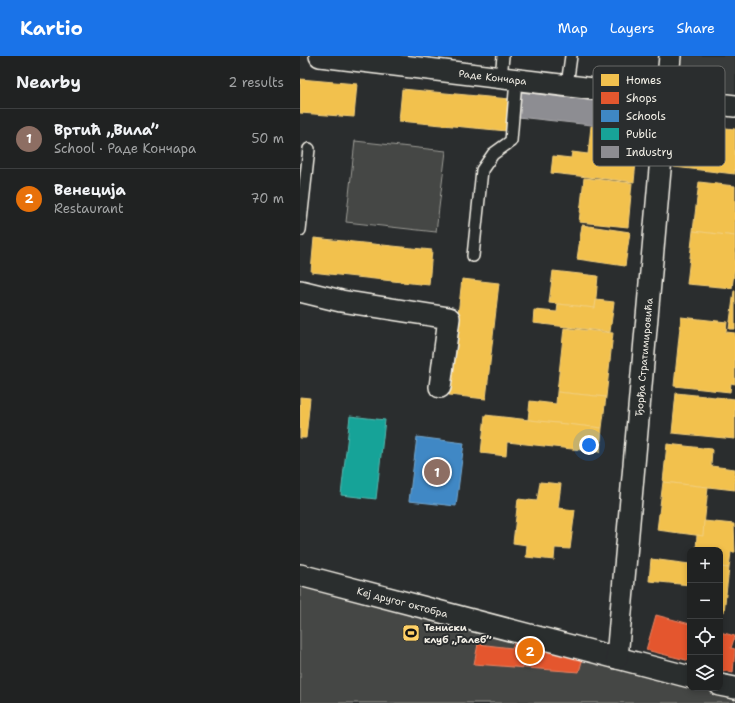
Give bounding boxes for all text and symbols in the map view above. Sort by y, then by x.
text: Kartio [20,16,83,41]
text: Map [558,19,588,37]
text: Layers [610,19,654,37]
text: Share [676,19,715,37]
legend [593,66,725,166]
street label: Раде Кончара [458,67,528,88]
text: Nearby [16,71,81,93]
text: Homes [626,73,662,88]
text: 2 results [228,74,284,91]
text: Shops [626,91,657,106]
text: Schools [626,109,666,124]
text: Вртић „Вила” [54,120,159,140]
text: Public [626,127,657,142]
text: 1 [26,130,32,147]
text: 50 m [251,130,284,147]
text: School · Раде Кончара [54,140,196,157]
text: Industry [626,145,673,160]
text: Венеција [54,180,126,200]
text: 2 [24,190,34,207]
text: 70 m [250,190,284,207]
text: Restaurant [54,200,124,217]
street label: Ђорђа Стратимировића [632,297,656,417]
your location [579,435,599,455]
pin: 1 [424,457,450,487]
map controls [687,547,723,691]
button: + [687,547,723,583]
button: − [687,583,723,619]
street label: Кеј другог октобра [356,584,450,621]
button: locate [687,619,723,655]
place label: Тениски клуб „Галеб” [424,621,492,646]
sports icon: Тениски клуб „Галеб” [401,623,421,643]
pin: 2 [517,636,543,666]
button: layers [687,655,723,691]

